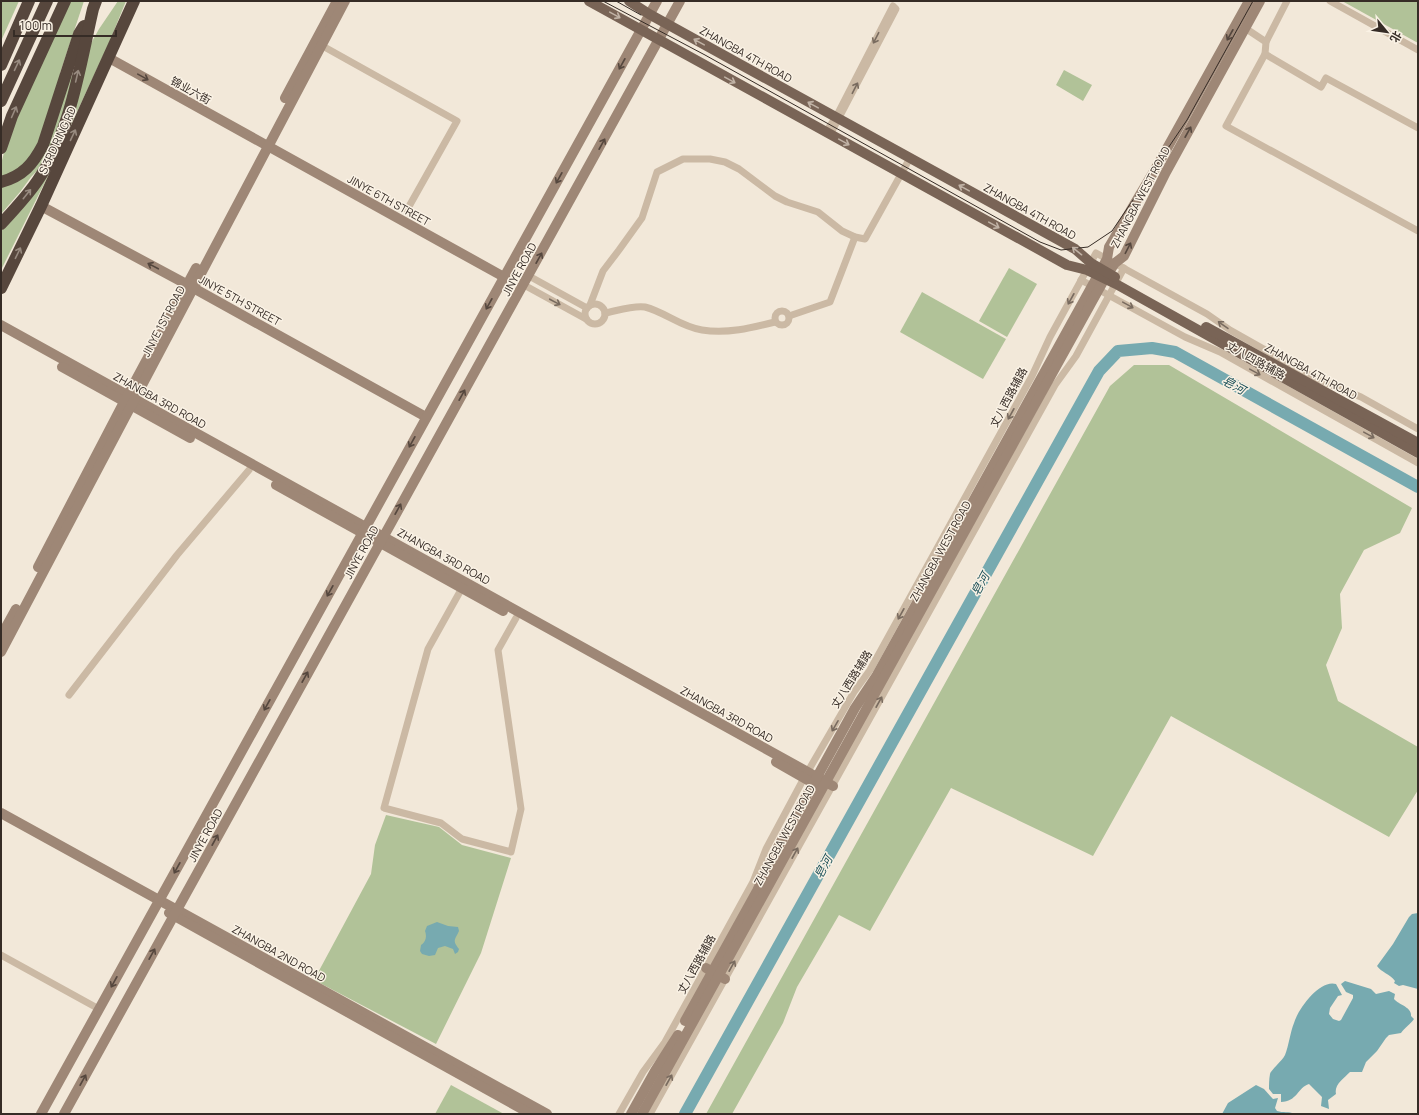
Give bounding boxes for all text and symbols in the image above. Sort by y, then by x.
scale bar [14,12,116,38]
one-way arrow [609,12,621,20]
north arrow [1367,12,1407,52]
text: 100 m [20,17,52,34]
street label: ZHANGBA 4TH ROAD [697,22,795,86]
one-way arrow [1225,29,1233,41]
text: 北 [1387,29,1405,46]
one-way arrow [872,32,879,44]
one-way arrow [694,37,706,45]
one-way arrow [618,58,625,70]
one-way arrow [14,60,21,72]
one-way arrow [74,70,82,83]
street label: 锦业六街 [168,73,214,107]
one-way arrow [137,74,149,82]
one-way arrow [724,76,736,84]
one-way arrow [852,82,859,94]
one-way arrow [807,100,819,108]
street label: S 3RD RING RD [35,104,79,176]
one-way arrow [11,106,18,118]
one-way arrow [1184,127,1192,139]
one-way arrow [70,130,78,142]
one-way arrow [598,138,606,150]
one-way arrow [838,139,850,147]
street label: ZHANGBA WEST ROAD [1107,144,1173,250]
street label: JINYE 6TH STREET [345,171,433,229]
one-way arrow [555,172,563,184]
street label: ZHANGBA 4TH ROAD [981,179,1079,243]
one-way arrow [958,184,970,191]
one-way arrow [22,189,31,200]
one-way arrow [988,222,1000,230]
street label: JINYE ROAD [498,240,540,298]
one-way arrow [1125,242,1132,254]
one-way arrow [15,247,22,259]
one-way arrow [1072,247,1083,256]
one-way arrow [536,252,543,264]
one-way arrow [148,262,160,270]
street label: JINYE 5TH STREET [196,271,284,329]
street label: JINYE 1ST ROAD [138,283,188,359]
one-way arrow [1066,293,1074,305]
one-way arrow [485,298,493,310]
one-way arrow [549,299,561,306]
one-way arrow [1121,302,1133,310]
one-way arrow [1218,321,1229,329]
street label: 丈八四路辅路 [1224,337,1288,383]
street label: ZHANGBA 4TH ROAD [1262,339,1360,403]
street label: 丈八西路辅路 [986,364,1030,430]
street label: ZHANGBA 3RD ROAD [111,368,209,432]
one-way arrow [1249,368,1261,376]
water label: 皂河 [1219,372,1250,399]
one-way arrow [459,390,466,402]
one-way arrow [1007,408,1015,420]
one-way arrow [1363,432,1375,440]
one-way arrow [408,435,416,447]
street label: ZHANGBA WEST ROAD [906,498,974,604]
one-way arrow [395,503,403,515]
street label: JINYE ROAD [340,523,382,581]
street label: ZHANGBA 3RD ROAD [395,524,493,588]
water label: 皂河 [967,568,994,599]
one-way arrow [325,585,333,597]
one-way arrow [897,608,905,620]
street label: 丈八西路辅路 [827,647,875,711]
one-way arrow [302,672,310,684]
street label: ZHANGBA 3RD ROAD [678,682,776,746]
one-way arrow [876,696,883,708]
one-way arrow [263,699,270,711]
one-way arrow [830,720,838,732]
street label: ZHANGBA WEST ROAD [750,782,818,888]
street label: JINYE ROAD [184,806,226,864]
one-way arrow [212,834,220,846]
one-way arrow [792,847,800,859]
water label: 皂河 [810,851,837,882]
one-way arrow [173,862,180,874]
street label: ZHANGBA 2ND ROAD [230,921,328,985]
street label: 丈八西路辅路 [673,932,719,996]
one-way arrow [149,948,157,960]
one-way arrow [729,960,737,972]
one-way arrow [110,976,117,988]
one-way arrow [79,1074,87,1086]
one-way arrow [666,1074,674,1086]

